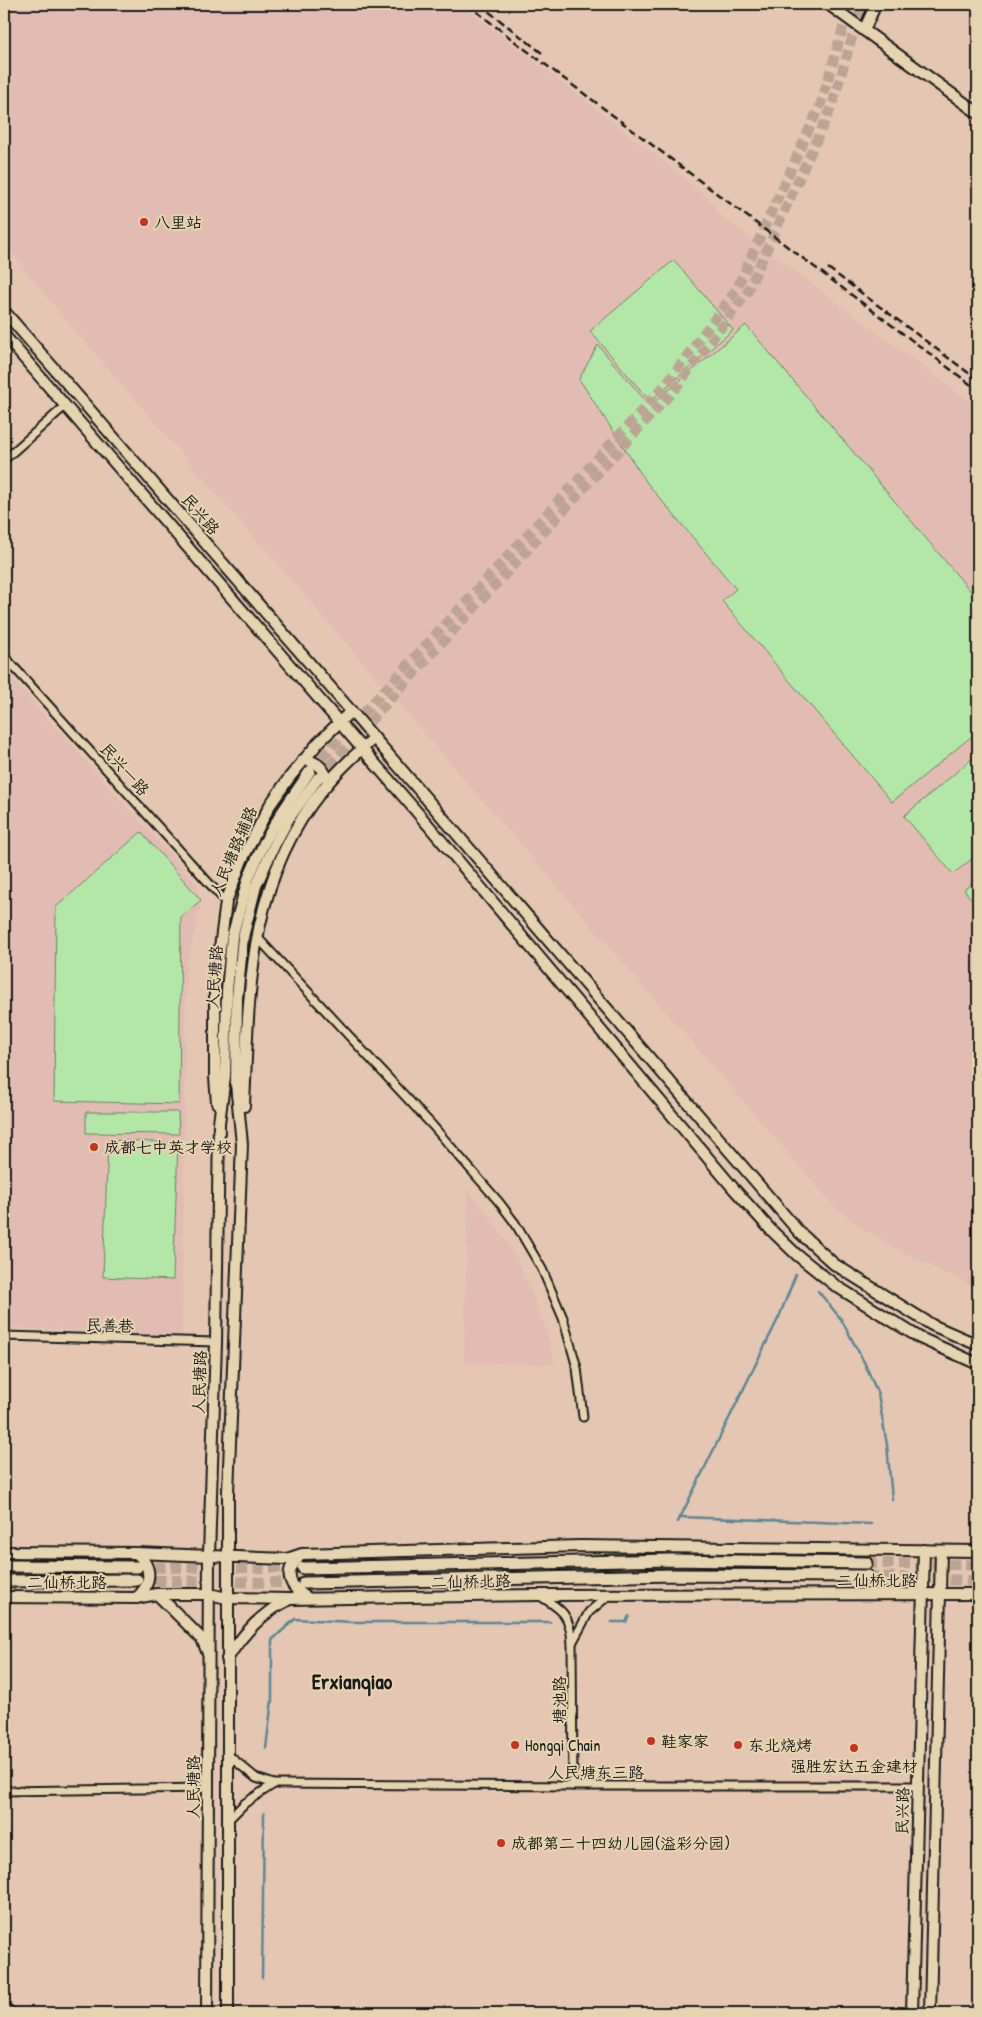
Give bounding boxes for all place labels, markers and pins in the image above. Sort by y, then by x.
place label: 八里站 [154,211,202,233]
marker: 八里站 [138,216,150,228]
place label: 成都七中英才学校 [104,1136,232,1158]
marker: 成都七中英才学校 [88,1141,100,1153]
place label: 鞋家家 [661,1730,709,1752]
place label: Hongqi Chain [525,1734,601,1756]
place label: 东北烧烤 [748,1734,812,1756]
marker: 鞋家家 [645,1735,657,1747]
marker: Hongqi Chain [509,1739,521,1751]
marker: 东北烧烤 [732,1739,744,1751]
marker: 强胜宏达五金建材 [848,1742,860,1754]
place label: 强胜宏达五金建材 [790,1755,918,1777]
place label: 成都第二十四幼儿园(溢彩分园) [511,1832,730,1854]
marker: 成都第二十四幼儿园(溢彩分园) [495,1837,507,1849]

